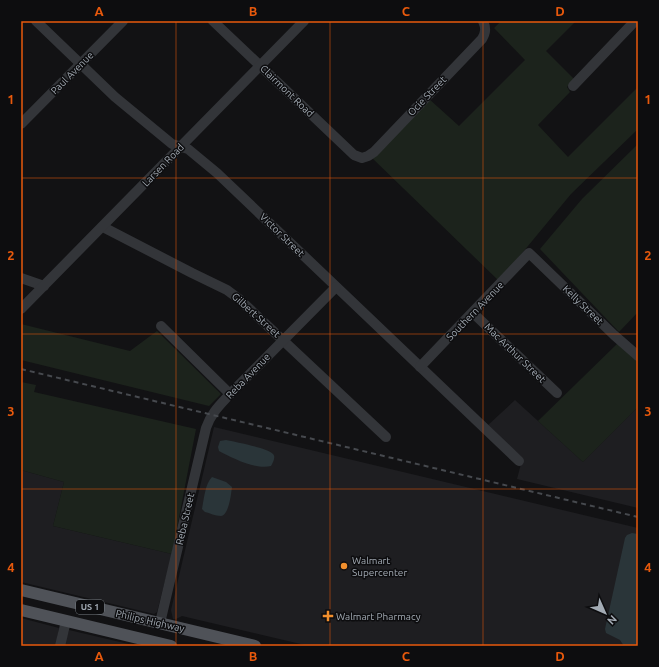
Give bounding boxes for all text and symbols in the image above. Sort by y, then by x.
text: A [94,4,104,18]
text: B [249,4,258,18]
text: C [402,4,411,18]
text: D [555,4,565,18]
street label: Paul Avenue [49,50,95,96]
street label: Clairmont Road [258,63,316,119]
street label: Ocie Street [405,74,449,118]
text: 1 [7,92,15,106]
text: 1 [644,92,652,106]
street label: Larsen Road [140,141,186,189]
street label: Victor Street [257,211,307,259]
text: 2 [7,248,15,262]
text: 2 [644,248,652,262]
street label: Southern Avenue [444,279,506,343]
street label: Kelly Street [561,283,605,327]
street label: Gilbert Street [230,291,282,340]
street label: Mac Arthur Street [482,321,548,385]
street label: Reba Avenue [224,351,272,401]
text: 3 [7,404,15,418]
text: 3 [644,404,652,418]
street label: Reba Street [174,492,196,546]
place label: Walmart Supercenter [352,555,407,578]
text: 4 [7,560,15,574]
text: 4 [644,560,652,574]
marker: Walmart Supercenter [339,561,349,571]
north arrow [585,593,625,633]
road number: US 1 [76,600,104,614]
street label: Philips Highway [115,608,186,634]
marker: Walmart Pharmacy [323,611,333,621]
place label: Walmart Pharmacy [336,611,421,622]
text: N [605,613,619,627]
text: A [94,649,104,663]
text: B [249,649,258,663]
text: C [402,649,411,663]
text: D [555,649,565,663]

